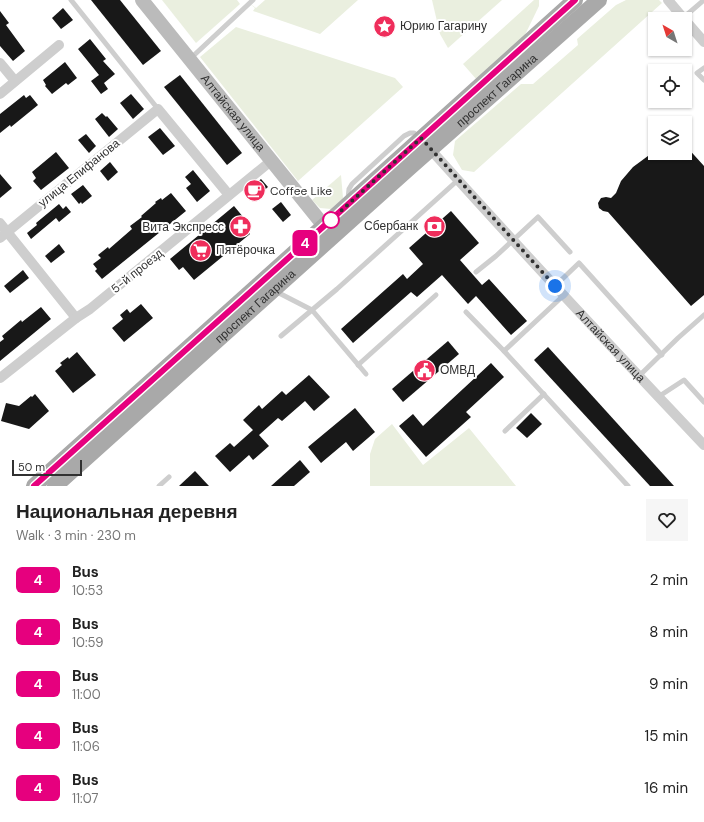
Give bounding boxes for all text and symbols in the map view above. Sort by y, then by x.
north arrow [648,12,692,56]
map controls [648,12,692,160]
place icon: Юрию Гагарину [372,13,398,39]
place label: Юрию Гагарину [400,18,487,34]
street label: проспект Гагарина [453,50,541,131]
button: locate [648,64,692,108]
street label: Алтайская улица [197,71,269,155]
button: layers [648,116,692,160]
street label: улица Епифанова [35,135,123,211]
cafe icon: Coffee Like [242,178,268,204]
place label: Coffee Like [270,183,332,199]
unlabelled marker [322,211,340,229]
bank icon: Сбербанк [421,213,447,239]
pharmacy icon: Вита Экспресс [227,214,253,240]
place label: Сбербанк [364,218,419,234]
place label: Вита Экспресс [142,219,224,235]
line badge: 4 [292,230,318,256]
text: 4 [300,234,310,252]
supermarket icon: Пятёрочка [188,237,214,263]
place label: Пятёрочка [216,242,275,258]
street label: 5-й проезд [108,245,166,297]
street label: проспект Гагарина [211,266,299,347]
your location [545,276,565,296]
street label: Алтайская улица [572,306,649,386]
public building icon: ОМВД [411,357,437,383]
place label: ОМВД [440,362,475,378]
scale bar [12,458,82,477]
text: 50 m [18,460,45,474]
text: Национальная деревня [16,499,238,524]
button: heart [646,499,688,541]
text: Walk · 3 min · 230 m [16,527,136,544]
text: Bus [72,562,99,582]
text: 2 min [650,570,688,590]
text: 4 [33,571,43,589]
text: 10:53 [72,582,103,599]
text: Bus [72,614,99,634]
text: 8 min [649,622,688,642]
text: 4 [33,623,43,641]
text: 10:59 [72,634,103,651]
text: Bus [72,666,99,686]
text: 9 min [649,674,688,694]
text: 4 [33,675,43,693]
text: 11:00 [72,686,101,703]
text: Bus [72,718,99,738]
text: 15 min [645,726,688,746]
text: 4 [33,727,43,745]
text: 11:06 [72,738,100,755]
text: Bus [72,770,99,790]
text: 16 min [644,778,688,798]
text: 4 [33,779,43,797]
text: 11:07 [72,790,98,807]

